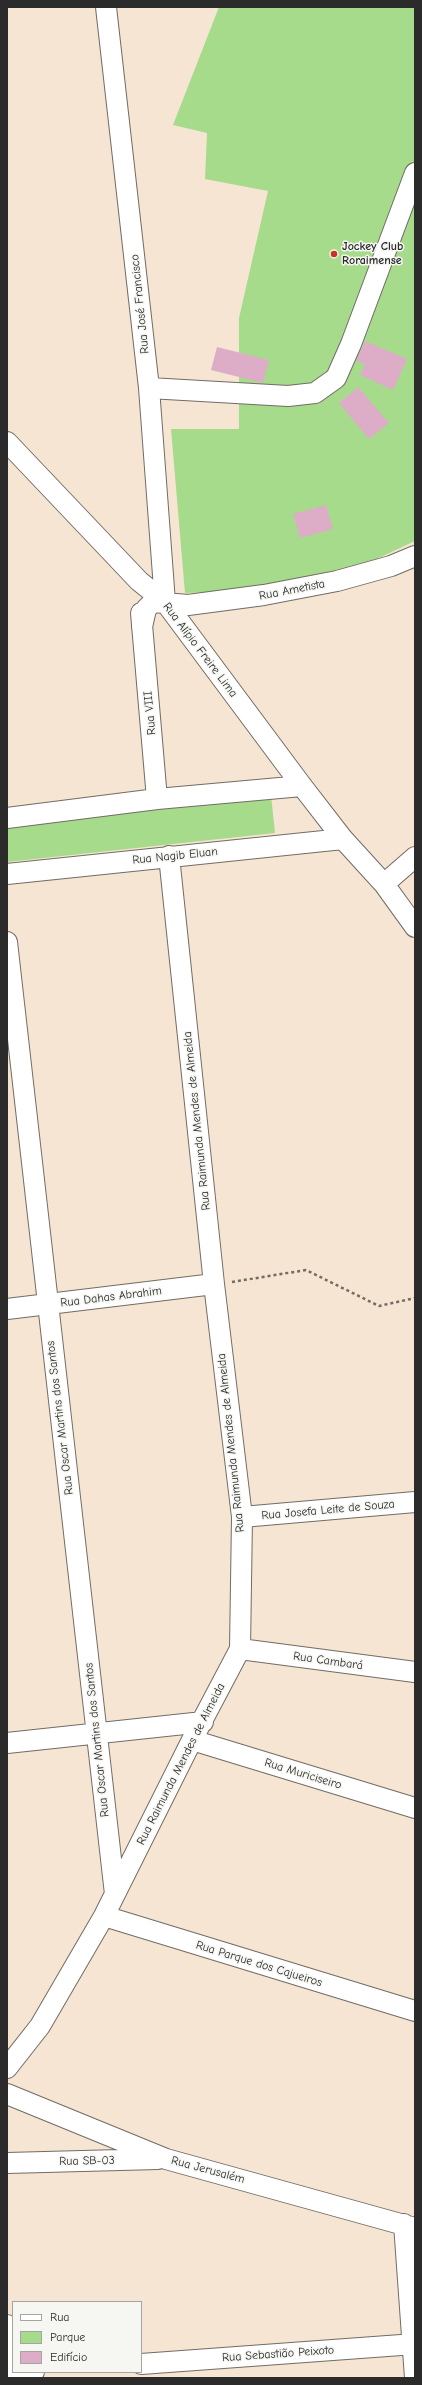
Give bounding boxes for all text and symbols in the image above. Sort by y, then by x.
place label: Jockey Club Roraimense [342,240,403,268]
marker: Jockey Club Roraimense [329,249,339,259]
street label: Rua José Francisco [128,253,152,355]
street label: Rua Ametista [258,577,326,603]
street label: Rua Alípio Freire Lima [160,600,240,700]
street label: Rua VIII [141,690,159,736]
street label: Rua Nagib Eluan [132,844,218,868]
street label: Rua Raimunda Mendes de Almeida [180,1031,214,1211]
street label: Rua Dahas Abrahim [59,1284,163,1310]
street label: Rua Oscar Martins dos Santos [43,1340,77,1496]
street label: Rua Raimunda Mendes de Almeida [214,1353,248,1533]
street label: Rua Josefa Leite de Souza [261,1497,395,1523]
street label: Rua Cambará [292,1649,364,1673]
street label: Rua Oscar Martins dos Santos [82,1662,112,1818]
street label: Rua Raimunda Mendes de Almeida [134,1681,228,1847]
street label: Rua Muriciseiro [263,1755,343,1793]
street label: Rua Parque dos Cajueiros [194,1938,324,1990]
street label: Rua SB-03 [59,2153,115,2169]
street label: Rua Jerusalém [170,2153,246,2187]
legend [12,2301,142,2373]
text: Rua [50,2310,69,2324]
text: Parque [50,2330,85,2344]
street label: Rua Sebastião Peixoto [221,2343,335,2365]
text: Edifício [50,2350,87,2364]

